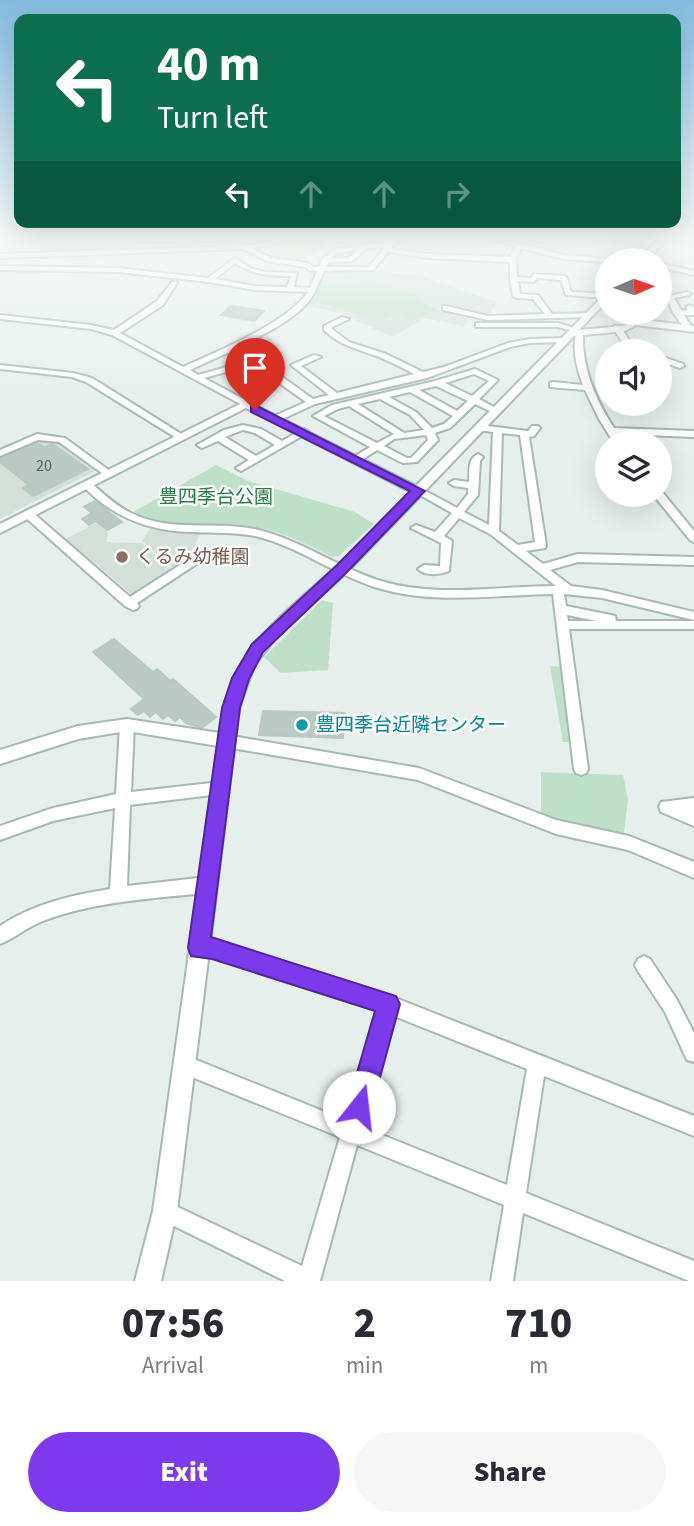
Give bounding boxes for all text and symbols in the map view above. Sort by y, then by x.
text: 40 m [157,30,261,100]
icon: left [42,42,133,133]
text: Turn left [157,95,268,141]
icon: left [219,175,257,213]
icon: ahead [292,175,330,213]
icon: ahead [365,175,403,213]
icon: right [438,175,476,213]
north arrow [595,248,672,326]
map controls [595,248,672,507]
pin [225,338,285,410]
button: sound [595,339,672,416]
icon: arrive [236,349,274,387]
button: layers [595,430,672,507]
house number: 20 [36,455,52,477]
park label: 豊四季台公園 [159,484,273,511]
place label: くるみ幼稚園 [136,544,250,571]
marker: くるみ幼稚園 [114,549,130,565]
place label: 豊四季台近隣センター [316,712,506,739]
marker: 豊四季台近隣センター [294,717,310,733]
position arrow [322,1070,396,1144]
text: 07:56 [122,1294,224,1354]
text: 2 [353,1294,376,1354]
text: 710 [505,1294,572,1354]
text: Arrival [142,1349,204,1382]
text: min [346,1349,383,1382]
text: m [529,1349,548,1382]
button: Exit [28,1432,340,1512]
button: Share [354,1432,666,1512]

